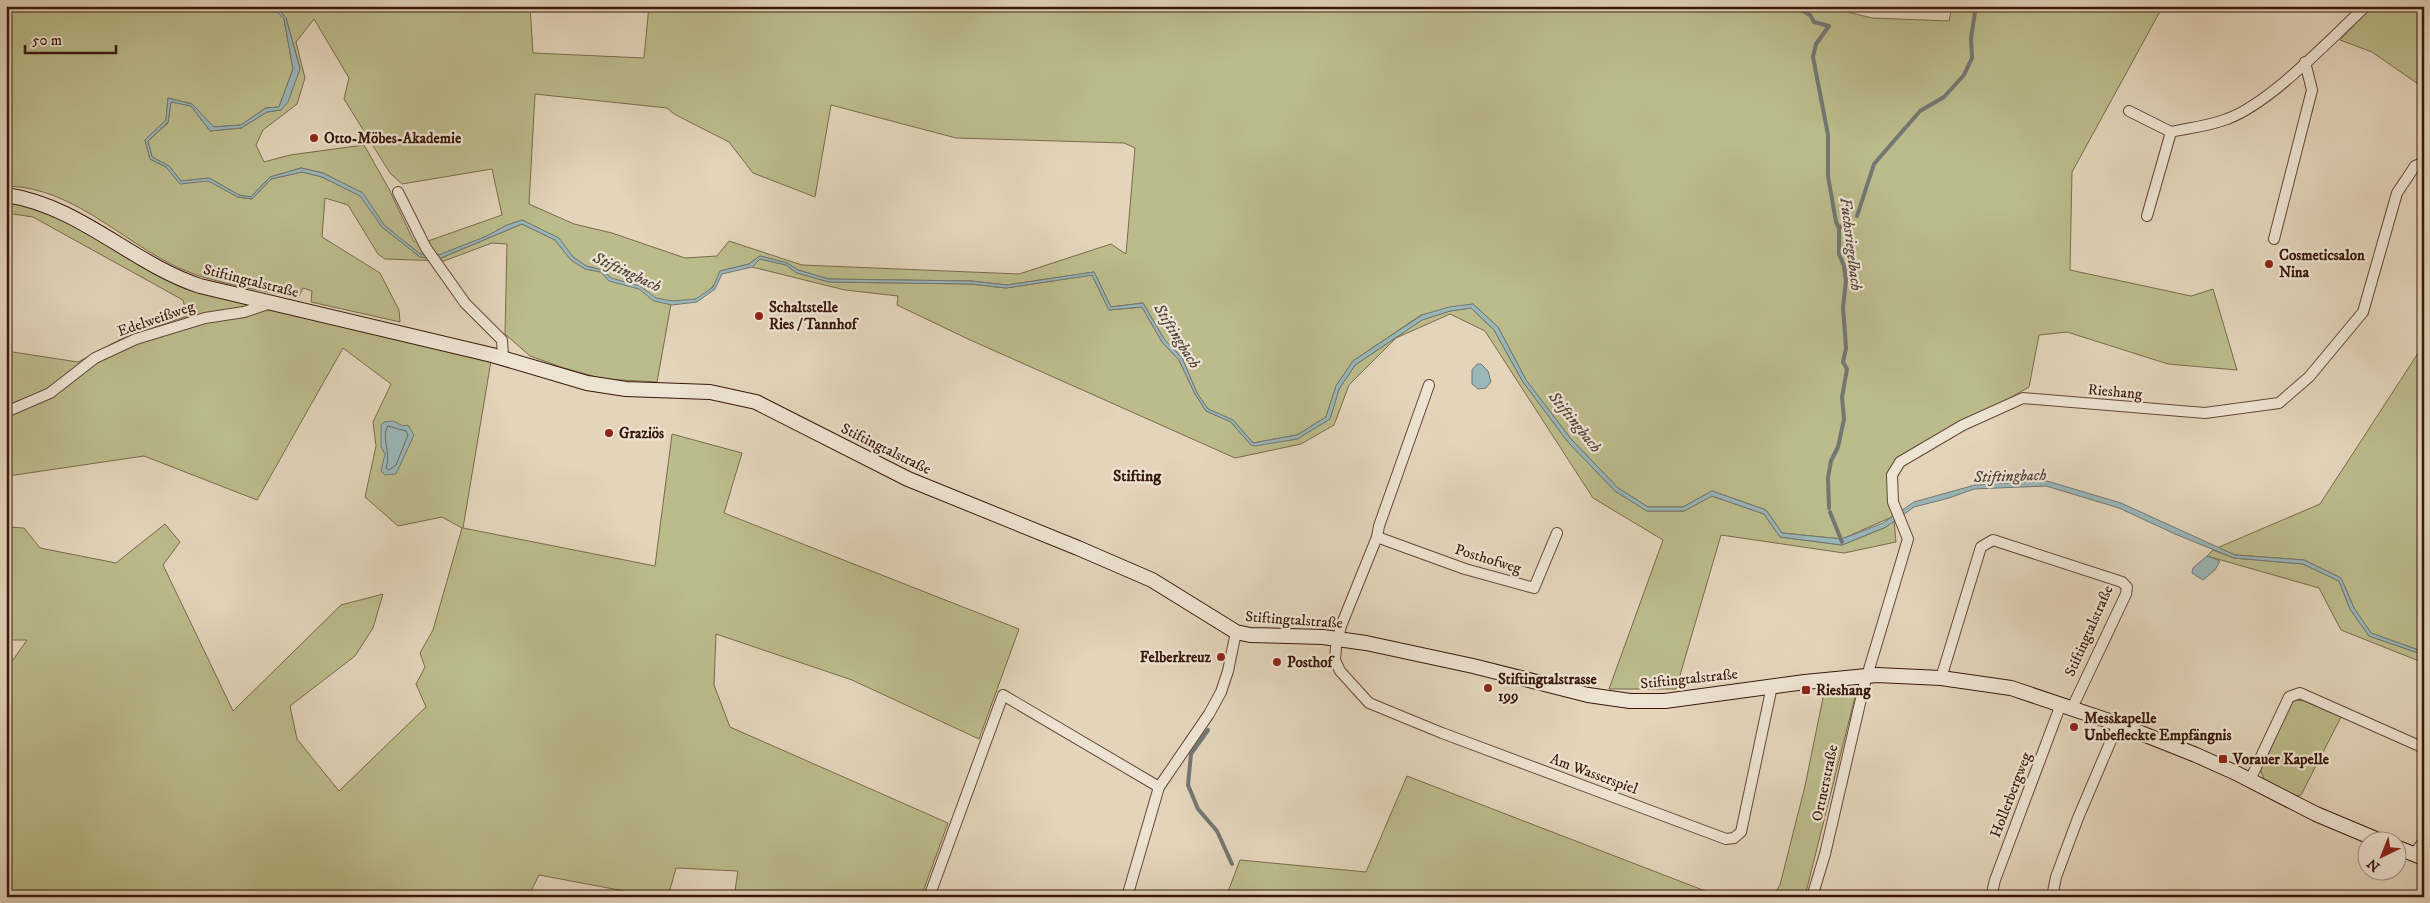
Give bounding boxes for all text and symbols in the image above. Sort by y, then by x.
scale bar [25,22,116,54]
text: 50 m [32,31,62,50]
place label: Otto-Möbes-Akademie [324,129,462,148]
marker: Otto-Möbes-Akademie [308,132,320,144]
water label: Fuchsriegelbach [1835,196,1867,292]
place label: Cosmeticsalon Nina [2279,246,2365,282]
water label: Stiftingbach [589,247,664,297]
marker: Cosmeticsalon Nina [2263,258,2275,270]
street label: Stiftingtalstraße [201,260,301,302]
street label: Edelweißweg [115,297,198,341]
place label: Schaltstelle Ries / Tannhof [769,298,860,334]
water label: Stiftingbach [1149,299,1205,372]
marker: Schaltstelle Ries / Tannhof [753,310,765,322]
street label: Rieshang [2087,380,2144,404]
water label: Stiftingbach [1544,387,1606,457]
street label: Stiftingtalstraße [838,419,934,479]
place label: Graziös [619,424,664,443]
marker: Graziös [603,427,615,439]
water label: Stiftingbach [1972,465,2047,487]
district label: Stifting [1113,466,1162,486]
street label: Posthofweg [1452,540,1524,578]
street label: Stiftingtalstraße [2060,582,2118,680]
street label: Stiftingtalstraße [1245,607,1343,633]
place label: Felberkreuz [1140,648,1211,667]
marker: Felberkreuz [1215,651,1227,663]
place label: Posthof [1287,653,1336,672]
marker: Posthof [1271,656,1283,668]
street label: Stiftingtalstraße [1639,664,1739,694]
place label: Stiftingtalstrasse 199 [1498,670,1598,706]
place label: Rieshang [1816,681,1871,700]
marker: Stiftingtalstrasse 199 [1482,682,1494,694]
marker: Rieshang [1800,684,1812,696]
place label: Messkapelle Unbefleckte Empfängnis [2084,709,2231,745]
marker: Messkapelle Unbefleckte Empfängnis [2068,721,2080,733]
street label: Ortnerstraße [1808,743,1842,823]
street label: Am Wasserspiel [1547,749,1641,799]
street label: Hollerbergweg [1986,749,2036,840]
place label: Vorauer Kapelle [2232,750,2330,769]
marker: Vorauer Kapelle [2217,753,2229,765]
north arrow [2358,830,2408,880]
text: N [2363,854,2384,875]

